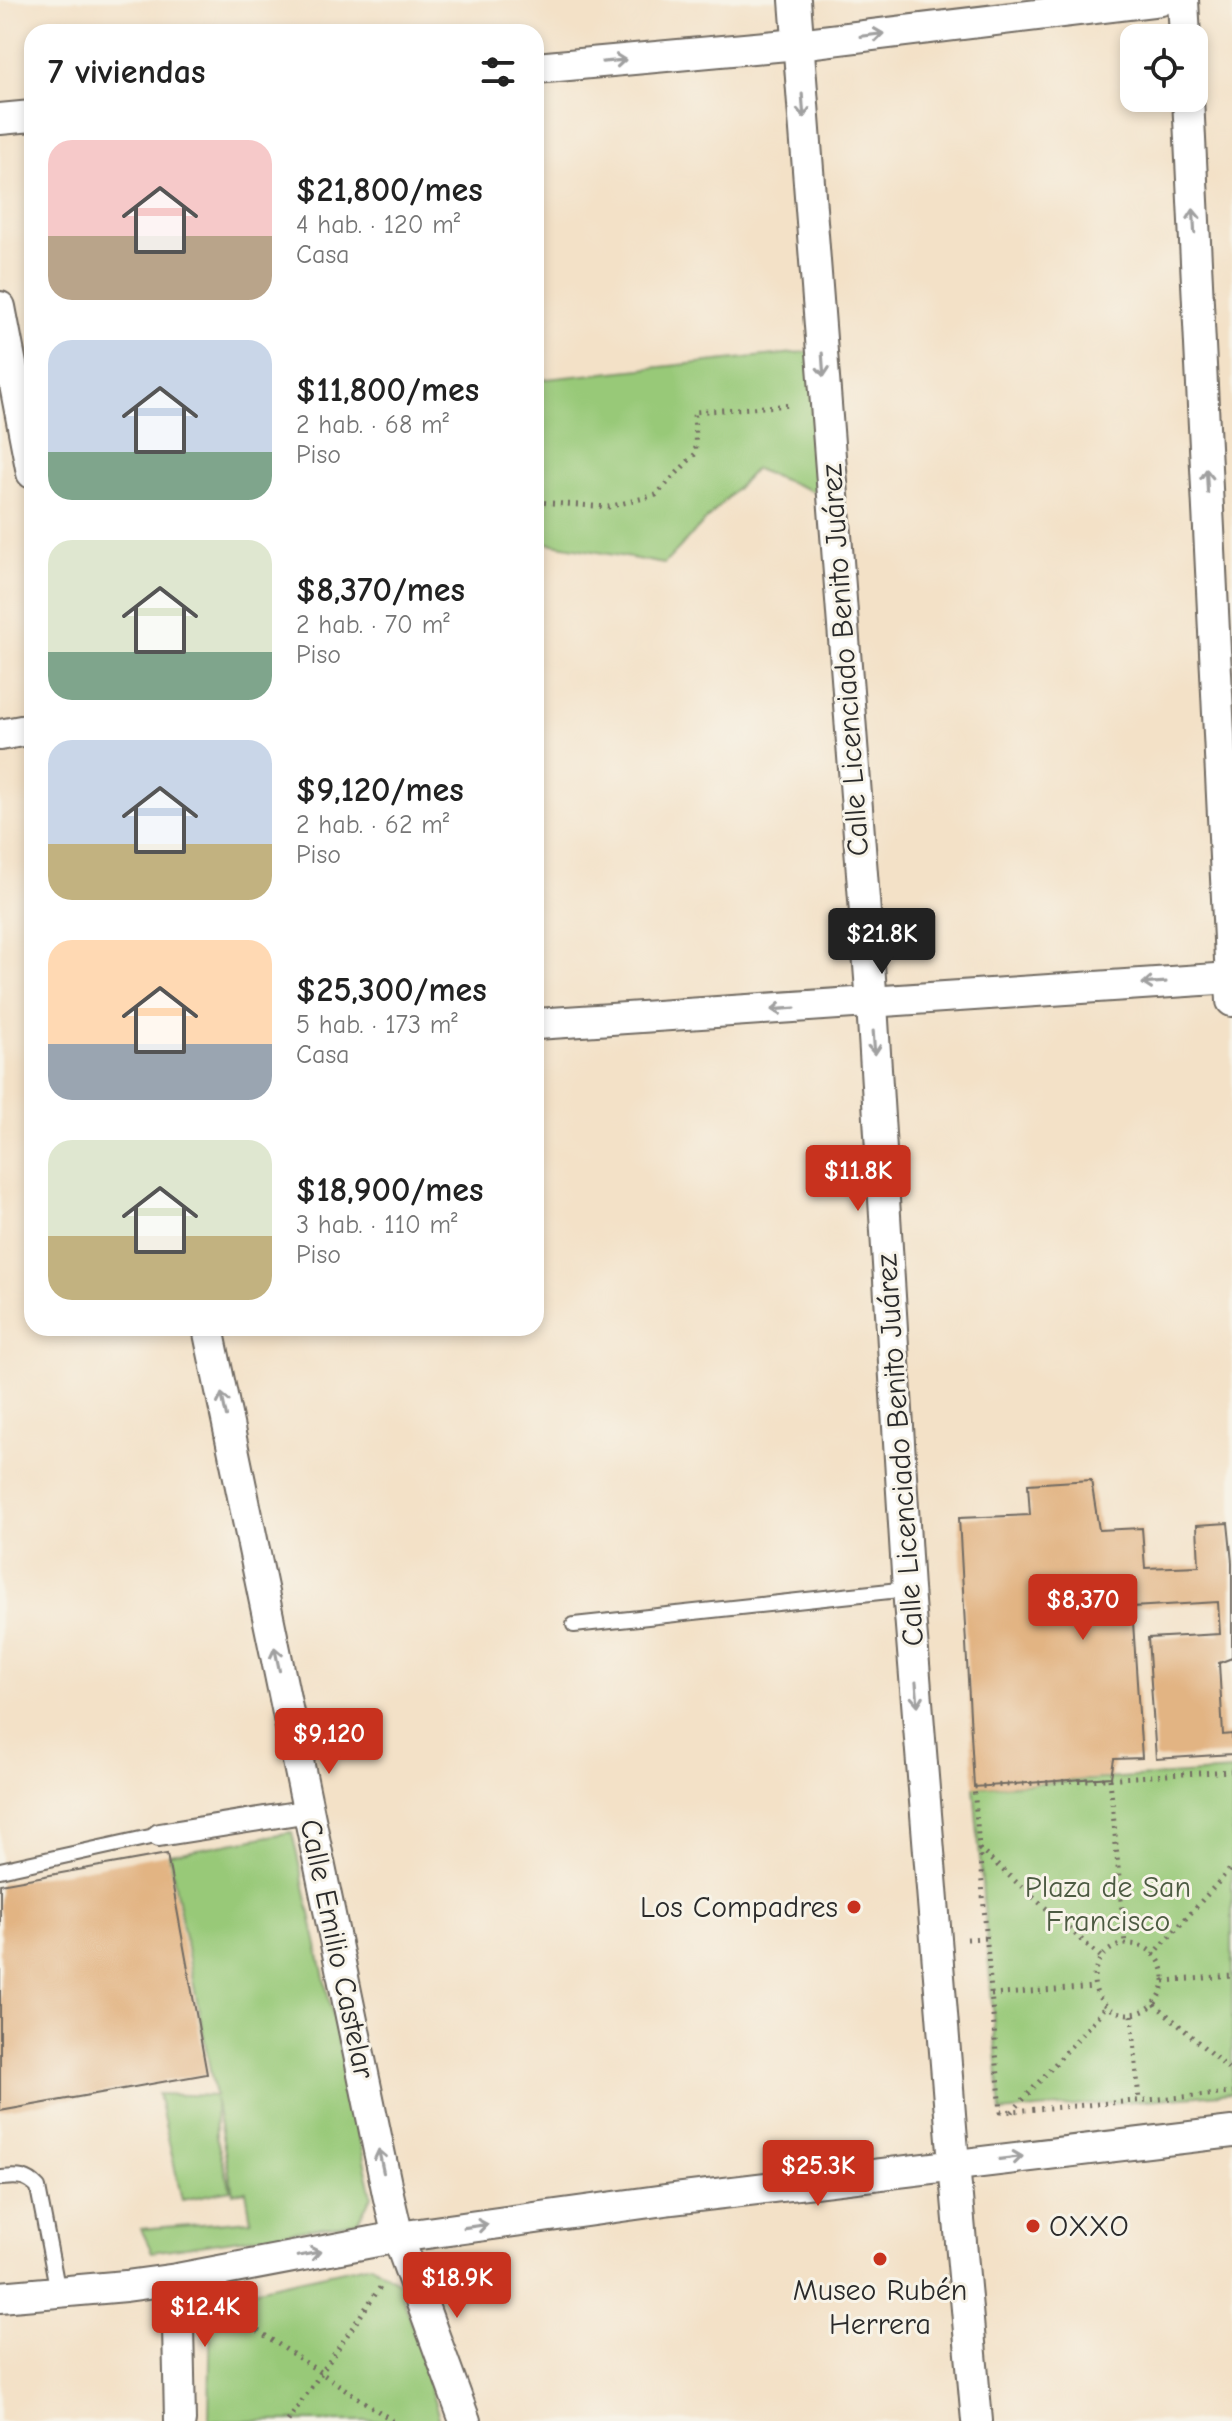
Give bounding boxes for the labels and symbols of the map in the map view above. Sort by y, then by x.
one-way arrow [858,27,885,42]
one-way arrow [600,53,627,68]
one-way arrow [796,92,811,119]
one-way arrow [1186,208,1201,235]
one-way arrow [816,351,831,378]
street label: Calle Licenciado Benito Juárez [814,463,876,857]
one-way arrow [1199,468,1214,495]
pin: $21.8K [817,908,947,976]
one-way arrow [1141,976,1168,991]
one-way arrow [770,1002,797,1017]
one-way arrow [867,1029,882,1056]
pin: $11.8K [793,1145,923,1213]
street label: Calle Licenciado Benito Juárez [869,1253,931,1647]
one-way arrow [216,1392,231,1418]
pin: $8,370 [1018,1574,1148,1642]
one-way arrow [269,1647,284,1673]
one-way arrow [910,1680,925,1707]
pin: $9,120 [264,1708,394,1776]
street label: Calle Emilio Castelar [292,1816,382,2082]
park label: Plaza de San Francisco [1025,1870,1191,1939]
place label: Los Compadres [640,1890,838,1925]
marker: Los Compadres [845,1898,863,1916]
pin: $25.3K [753,2140,883,2208]
one-way arrow [373,2148,388,2174]
one-way arrow [997,2150,1024,2165]
place label: OXXO [1049,2209,1129,2244]
marker: OXXO [1024,2217,1042,2235]
one-way arrow [463,2218,488,2233]
one-way arrow [295,2246,321,2261]
marker: Museo Rubén Herrera [871,2250,889,2268]
pin: $18.9K [392,2252,522,2320]
place label: Museo Rubén Herrera [793,2273,967,2342]
pin: $12.4K [140,2281,270,2349]

